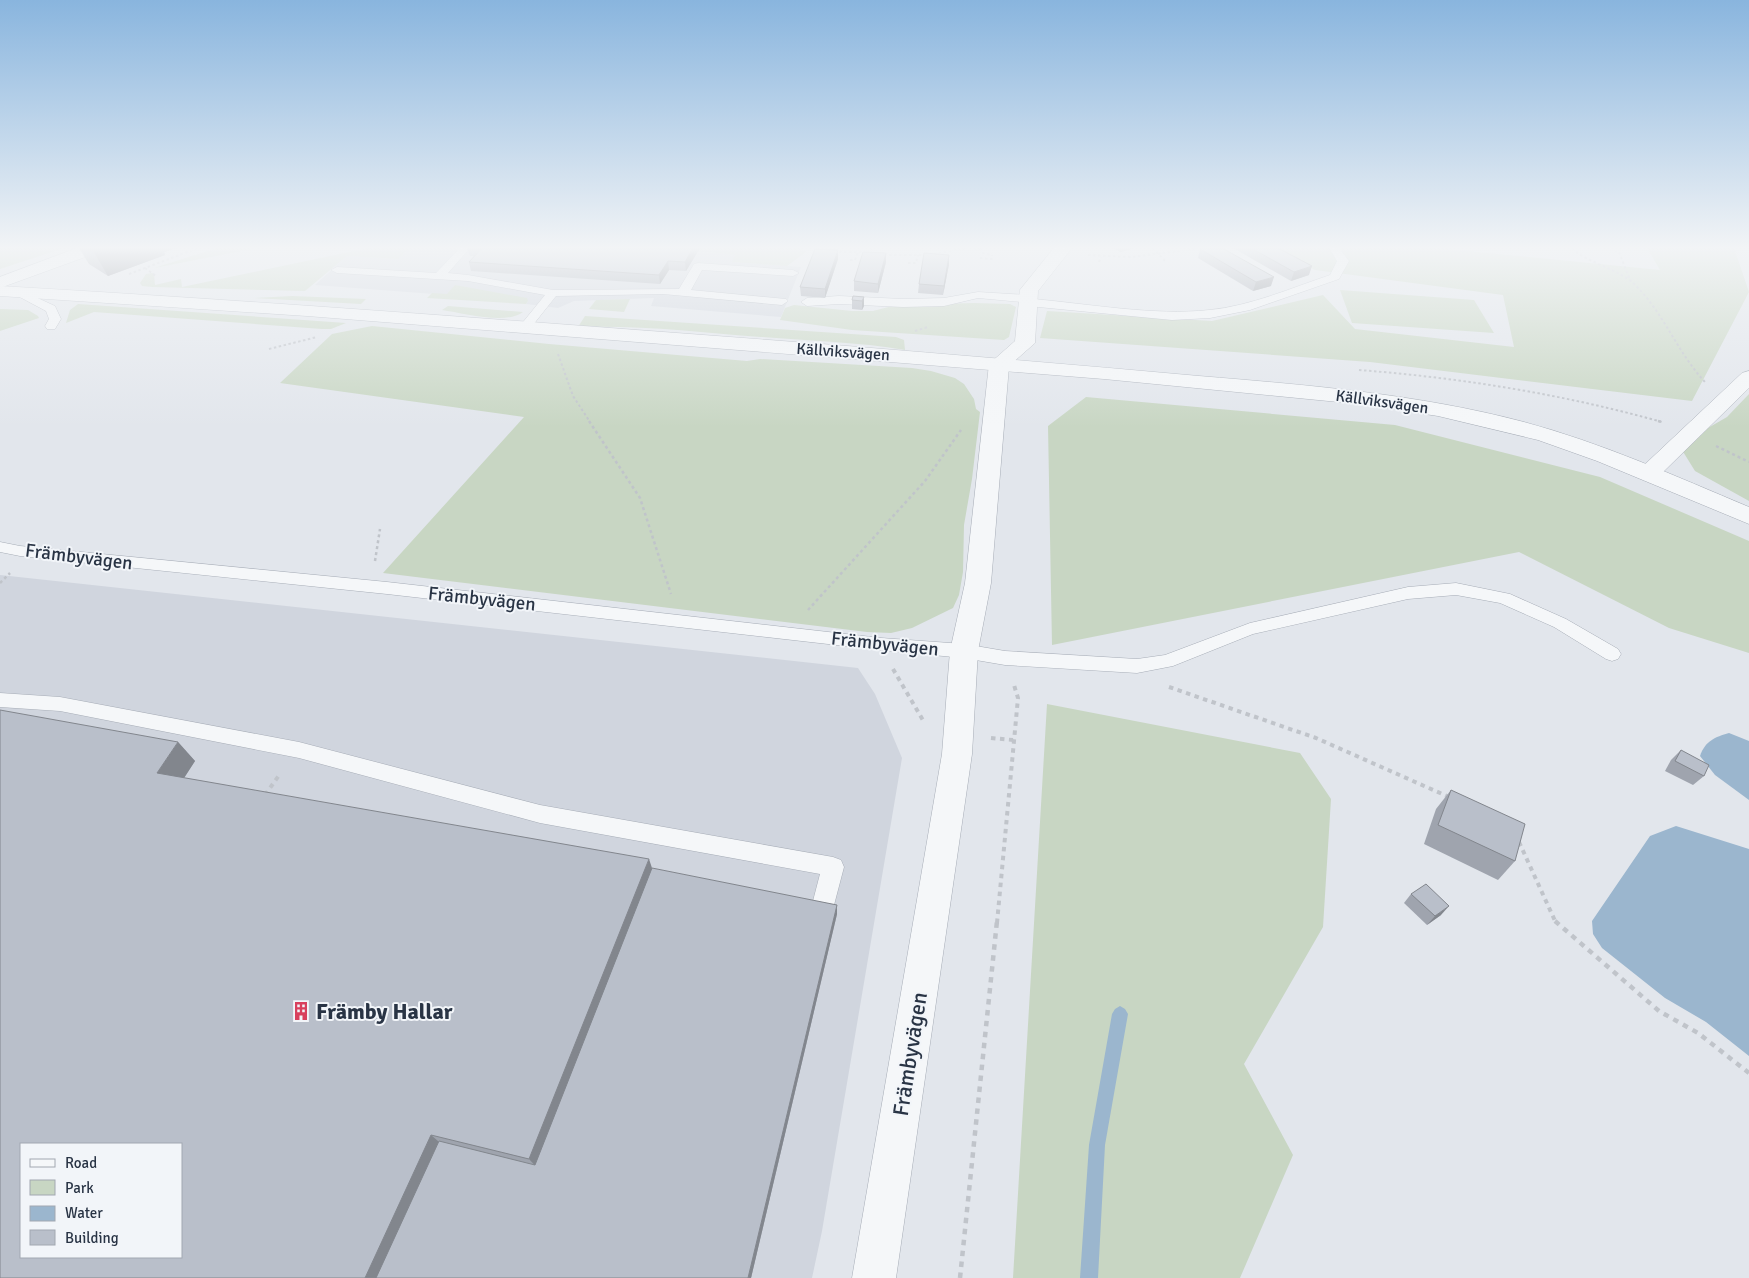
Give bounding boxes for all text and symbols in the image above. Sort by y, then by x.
street label: Källviksvägen [796,339,890,365]
street label: Källviksvägen [1334,386,1430,418]
street label: Främbyvägen [24,539,134,575]
street label: Främbyvägen [427,581,537,617]
street label: Främbyvägen [830,626,940,662]
street label: Främbyvägen [887,990,933,1118]
place label: Främby Hallar [316,998,453,1025]
building icon: Främby Hallar [290,1000,312,1022]
legend [20,1143,182,1258]
text: Road [65,1154,97,1172]
text: Park [65,1179,94,1197]
text: Water [65,1204,103,1222]
text: Building [65,1229,119,1247]

